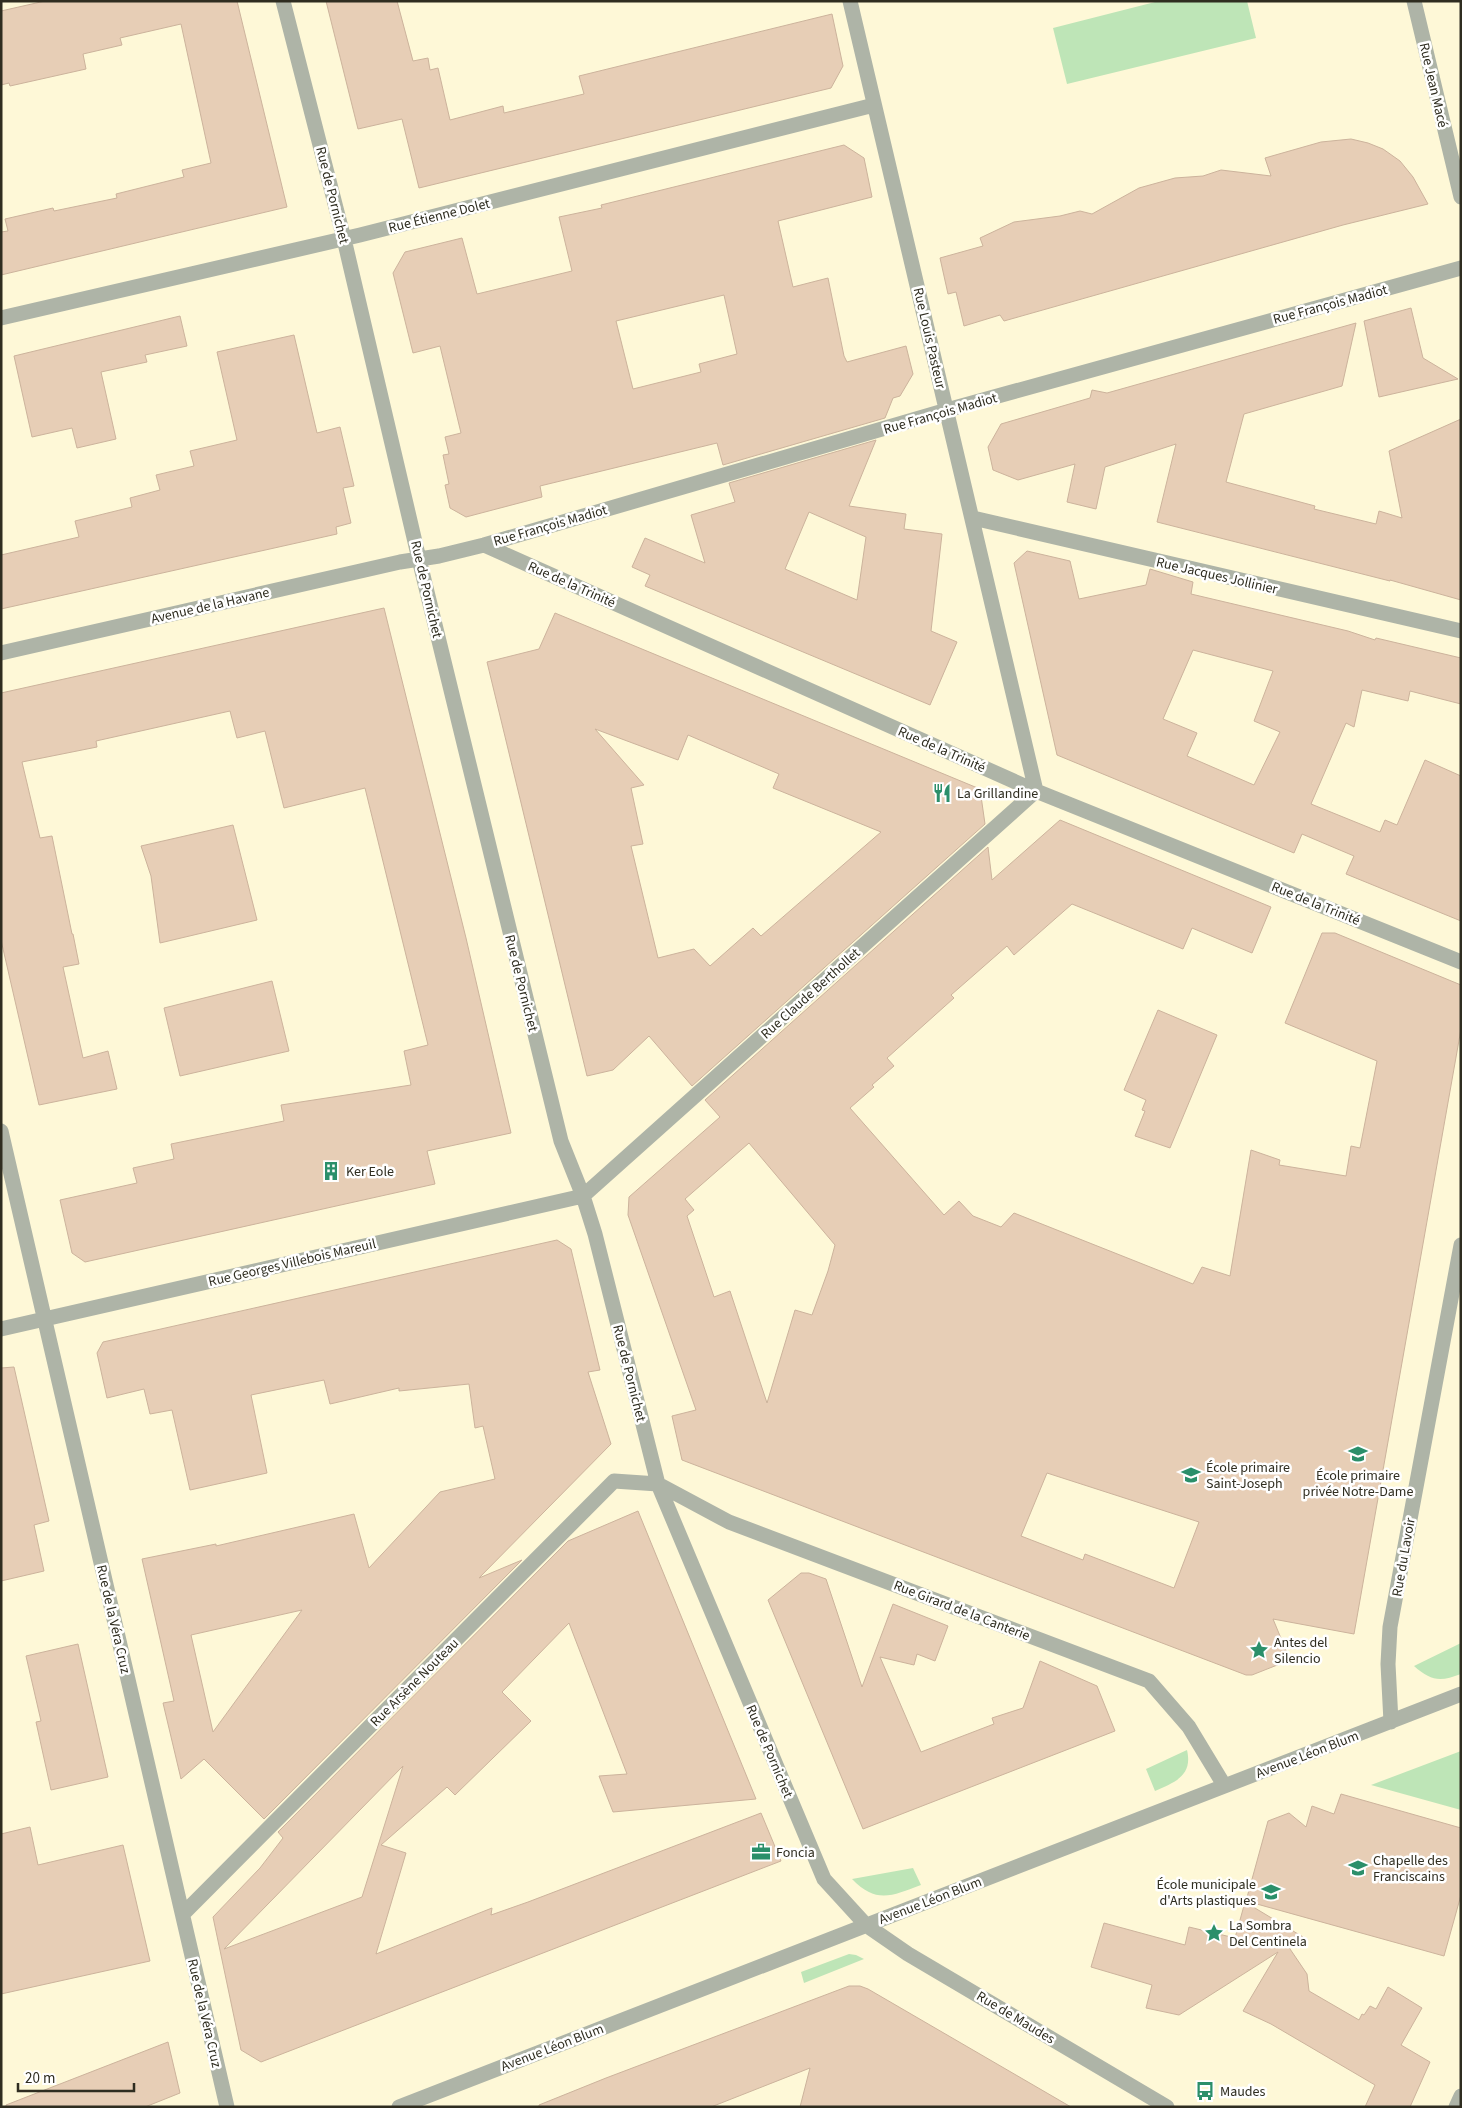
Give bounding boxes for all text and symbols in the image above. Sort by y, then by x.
street label: Rue Jean Macé [1414,41,1453,130]
street label: Rue de Pornichet [310,145,354,246]
street label: Rue Étienne Dolet [386,194,492,238]
street label: Rue François Madiot [1271,280,1390,330]
street label: Rue Louis Pasteur [908,286,950,391]
street label: Rue François Madiot [881,388,1000,440]
street label: Rue François Madiot [491,500,610,552]
street label: Rue de Pornichet [405,538,447,640]
street label: Rue Jacques Jollinier [1154,552,1280,600]
street label: Rue de la Trinité [525,557,619,613]
street label: Avenue de la Havane [149,583,271,629]
street label: Rue de la Trinité [895,722,989,778]
restaurant icon: La Grillandine [931,782,953,804]
place label: La Grillandine [957,784,1038,804]
street label: Rue de la Trinité [1268,877,1363,931]
street label: Rue de Pornichet [499,933,543,1034]
street label: Rue Claude Berthollet [757,943,865,1044]
building icon: Ker Eole [320,1160,342,1182]
place label: Ker Eole [346,1162,394,1182]
street label: Rue Georges Villebois Mareuil [206,1234,378,1292]
street label: Rue de Pornichet [607,1323,651,1424]
school or university icon: École primaire privée Notre-Dame [1347,1443,1369,1465]
place label: École primaire Saint-Joseph [1206,1458,1290,1494]
school or university icon: École primaire Saint-Joseph [1180,1464,1202,1486]
place label: École primaire privée Notre-Dame [1303,1466,1413,1502]
street label: Rue du Lavoir [1387,1516,1421,1598]
street label: Rue de la Véra Cruz [91,1563,135,1676]
street label: Rue Girard de la Canterie [891,1576,1033,1646]
place label: Antes del Silencio [1274,1633,1328,1669]
street label: Rue Arsène Nouteau [366,1634,464,1732]
place icon: Antes del Silencio [1248,1639,1270,1661]
street label: Rue de Pornichet [740,1702,798,1801]
street label: Avenue Léon Blum [1253,1726,1362,1784]
office icon: Foncia [750,1841,772,1863]
place label: Foncia [776,1843,815,1863]
place label: Chapelle des Franciscains [1373,1851,1448,1887]
school or university icon: Chapelle des Franciscains [1347,1857,1369,1879]
street label: Avenue Léon Blum [876,1872,985,1930]
place label: École municipale d'Arts plastiques [1156,1875,1256,1911]
school or university icon: École municipale d'Arts plastiques [1260,1881,1282,1903]
place label: La Sombra Del Centinela [1229,1916,1307,1952]
place icon: La Sombra Del Centinela [1203,1922,1225,1944]
street label: Rue de la Véra Cruz [182,1957,226,2070]
street label: Rue de Maudes [972,1987,1059,2049]
street label: Avenue Léon Blum [498,2019,607,2077]
scale bar [18,2060,134,2092]
text: 20 m [25,2068,55,2089]
bus stop icon: Maudes [1194,2080,1216,2102]
place label: Maudes [1220,2082,1266,2102]

